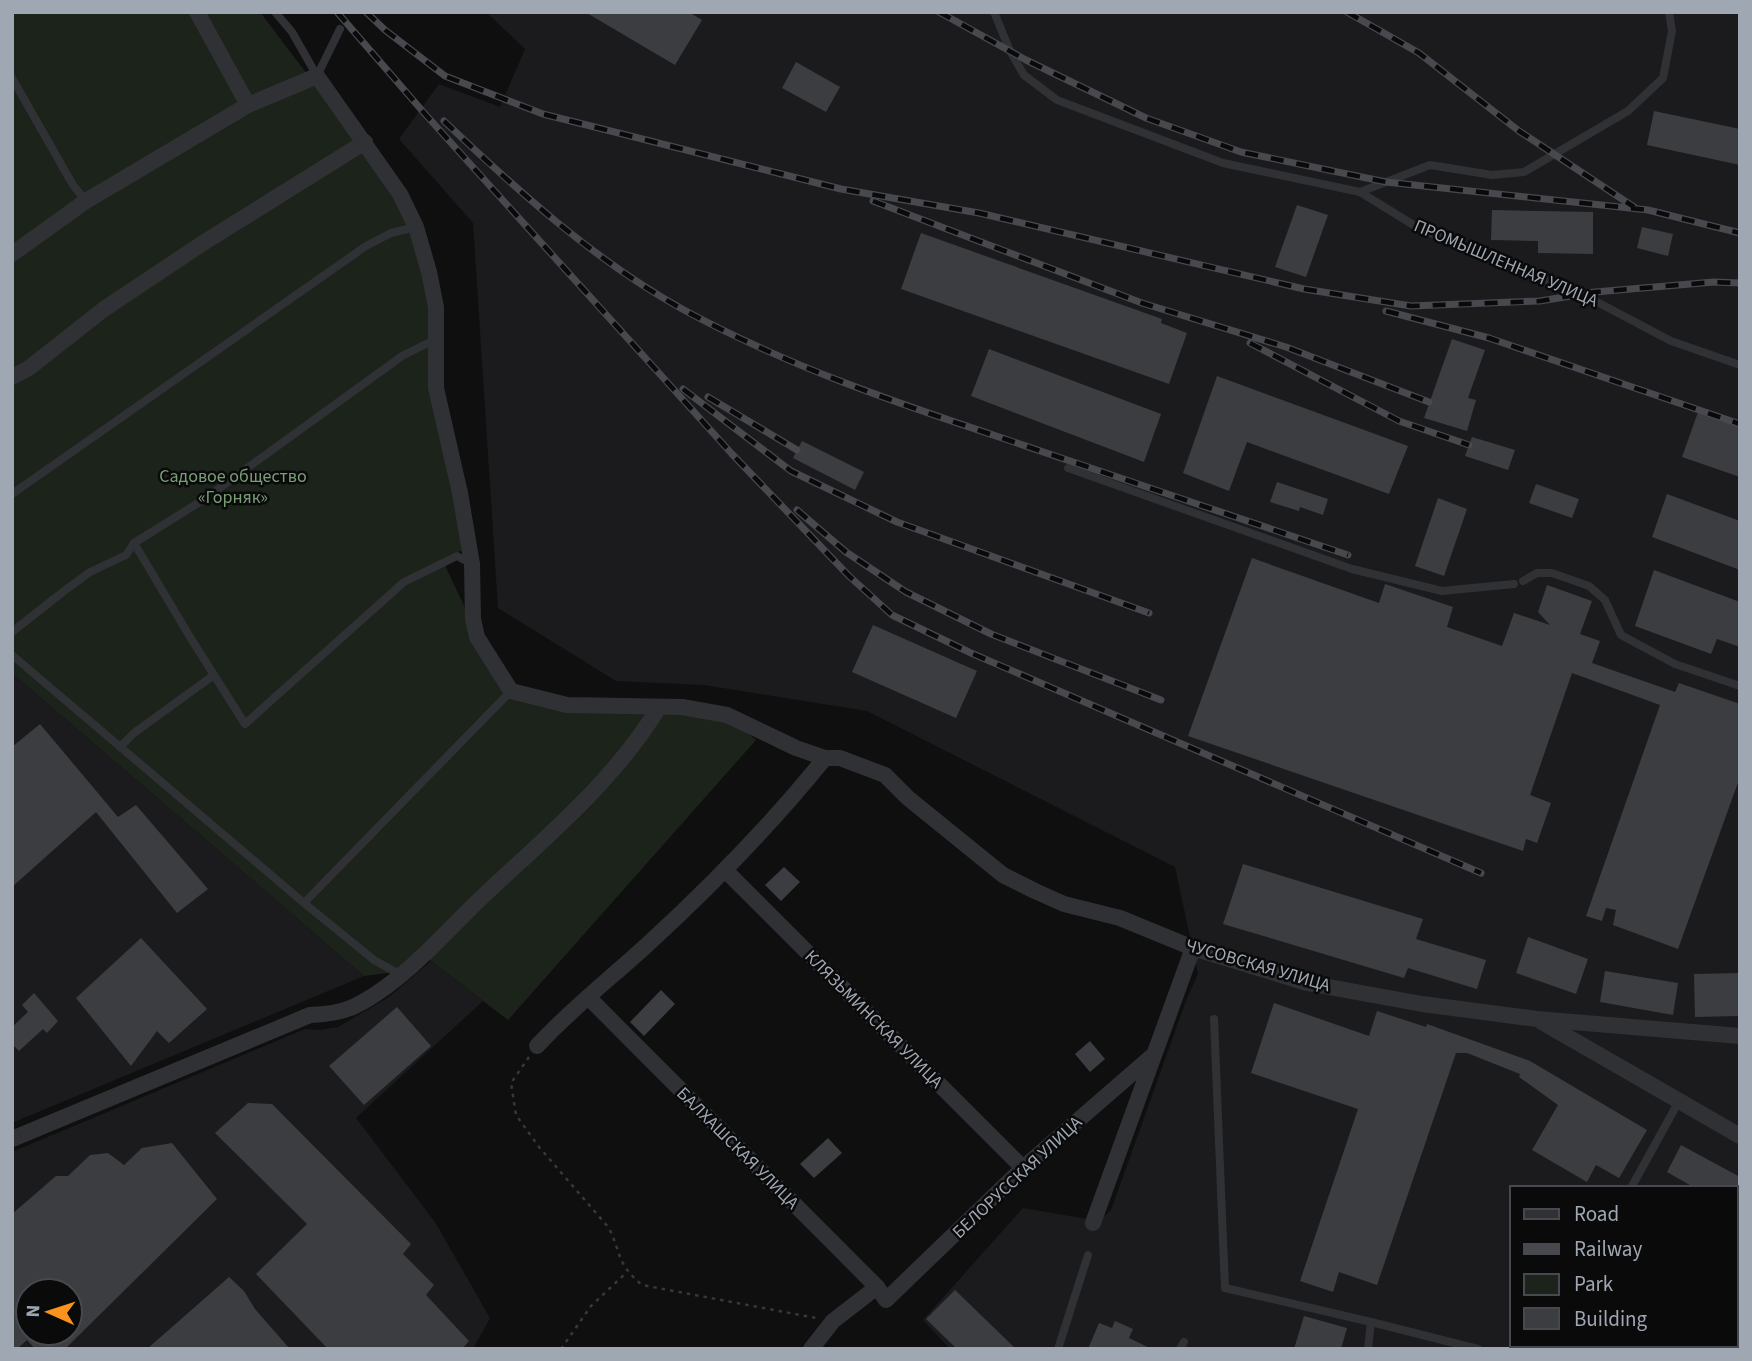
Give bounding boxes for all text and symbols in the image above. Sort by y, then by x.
street label: ПРОМЫШЛЕННАЯ УЛИЦА [1410,213,1602,314]
park label: Садовое общество «Горняк» [159,464,307,510]
street label: ЧУСОВСКАЯ УЛИЦА [1183,933,1333,998]
street label: КЛЯЗЬМИНСКАЯ УЛИЦА [799,944,949,1094]
street label: БАЛХАШСКАЯ УЛИЦА [671,1082,805,1215]
street label: БЕЛОРУССКАЯ УЛИЦА [947,1110,1088,1244]
legend [1510,1186,1738,1347]
text: Road [1574,1199,1619,1229]
text: Railway [1574,1234,1642,1264]
text: Park [1574,1269,1614,1299]
north arrow [14,1277,84,1347]
text: N [20,1304,47,1318]
text: Building [1574,1304,1648,1334]

